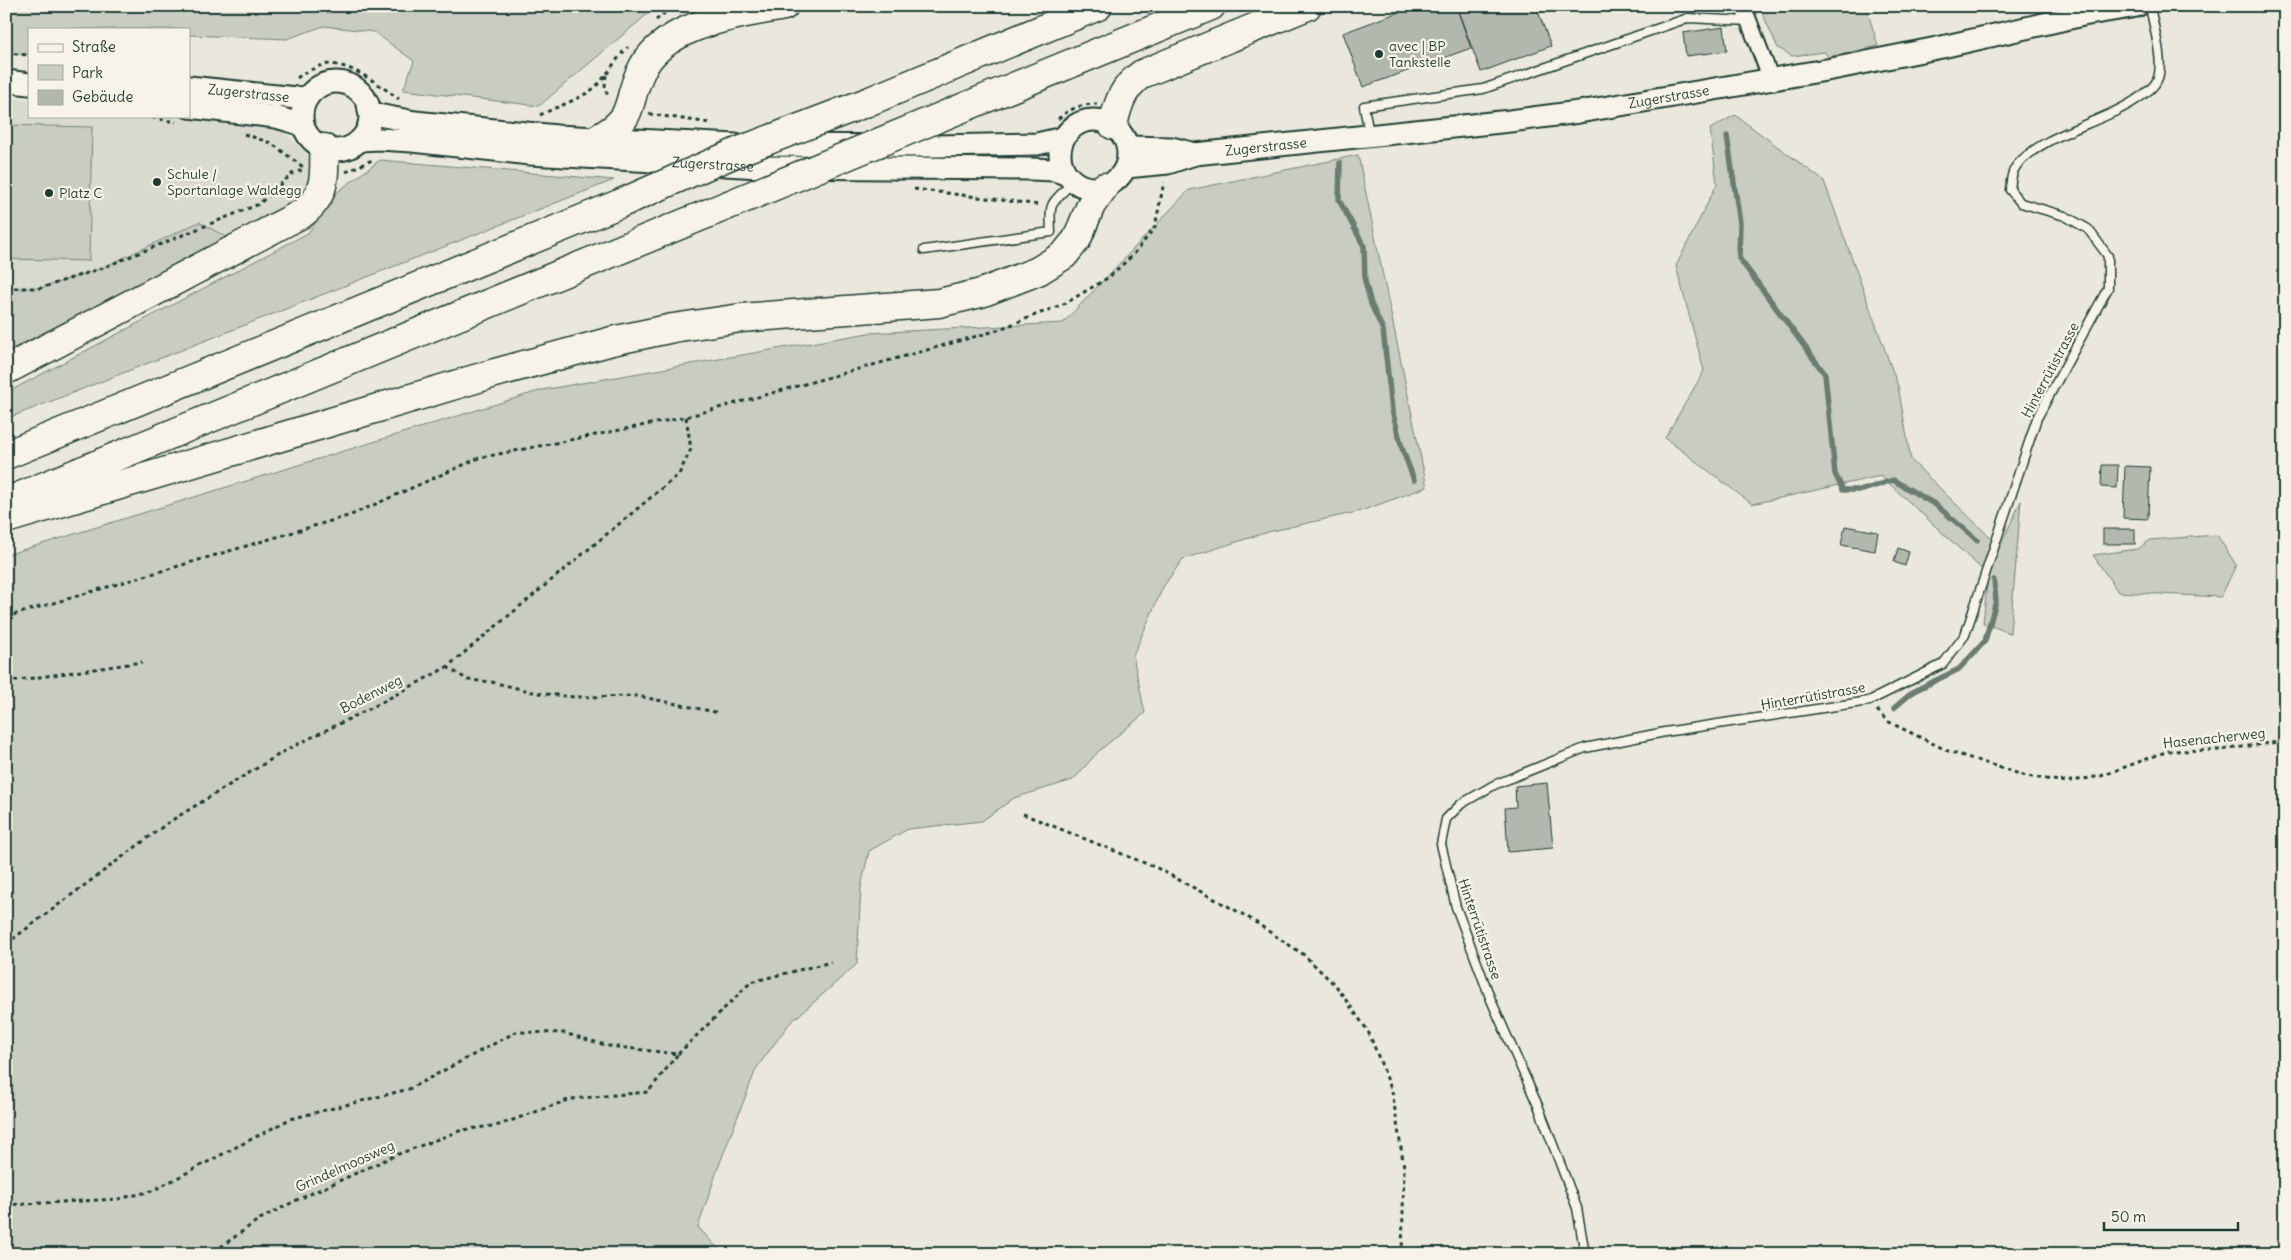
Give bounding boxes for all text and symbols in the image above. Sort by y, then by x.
legend [28,28,190,118]
text: Straße [72,37,116,56]
place label: avec | BP Tankstelle [1389,37,1451,71]
marker: avec | BP Tankstelle [1373,48,1385,60]
text: Park [72,63,103,82]
street label: Zugerstrasse [207,80,290,106]
street label: Zugerstrasse [1627,81,1711,112]
text: Gebäude [72,87,133,106]
street label: Zugerstrasse [1224,133,1308,160]
street label: Zugerstrasse [672,153,754,176]
place label: Schule / Sportanlage Waldegg [167,165,302,199]
marker: Schule / Sportanlage Waldegg [151,176,163,188]
place label: Platz C [59,184,103,202]
marker: Platz C [43,187,55,199]
street label: Hinterrütistrasse [2017,319,2083,421]
street label: Bodenweg [337,671,405,717]
street label: Hinterrütistrasse [1759,678,1867,714]
street label: Hasenacherweg [2162,724,2266,752]
street label: Hinterrütistrasse [1454,876,1506,982]
street label: Grindelmoosweg [293,1136,397,1196]
scale bar [2104,1200,2237,1232]
text: 50 m [2111,1207,2146,1226]

